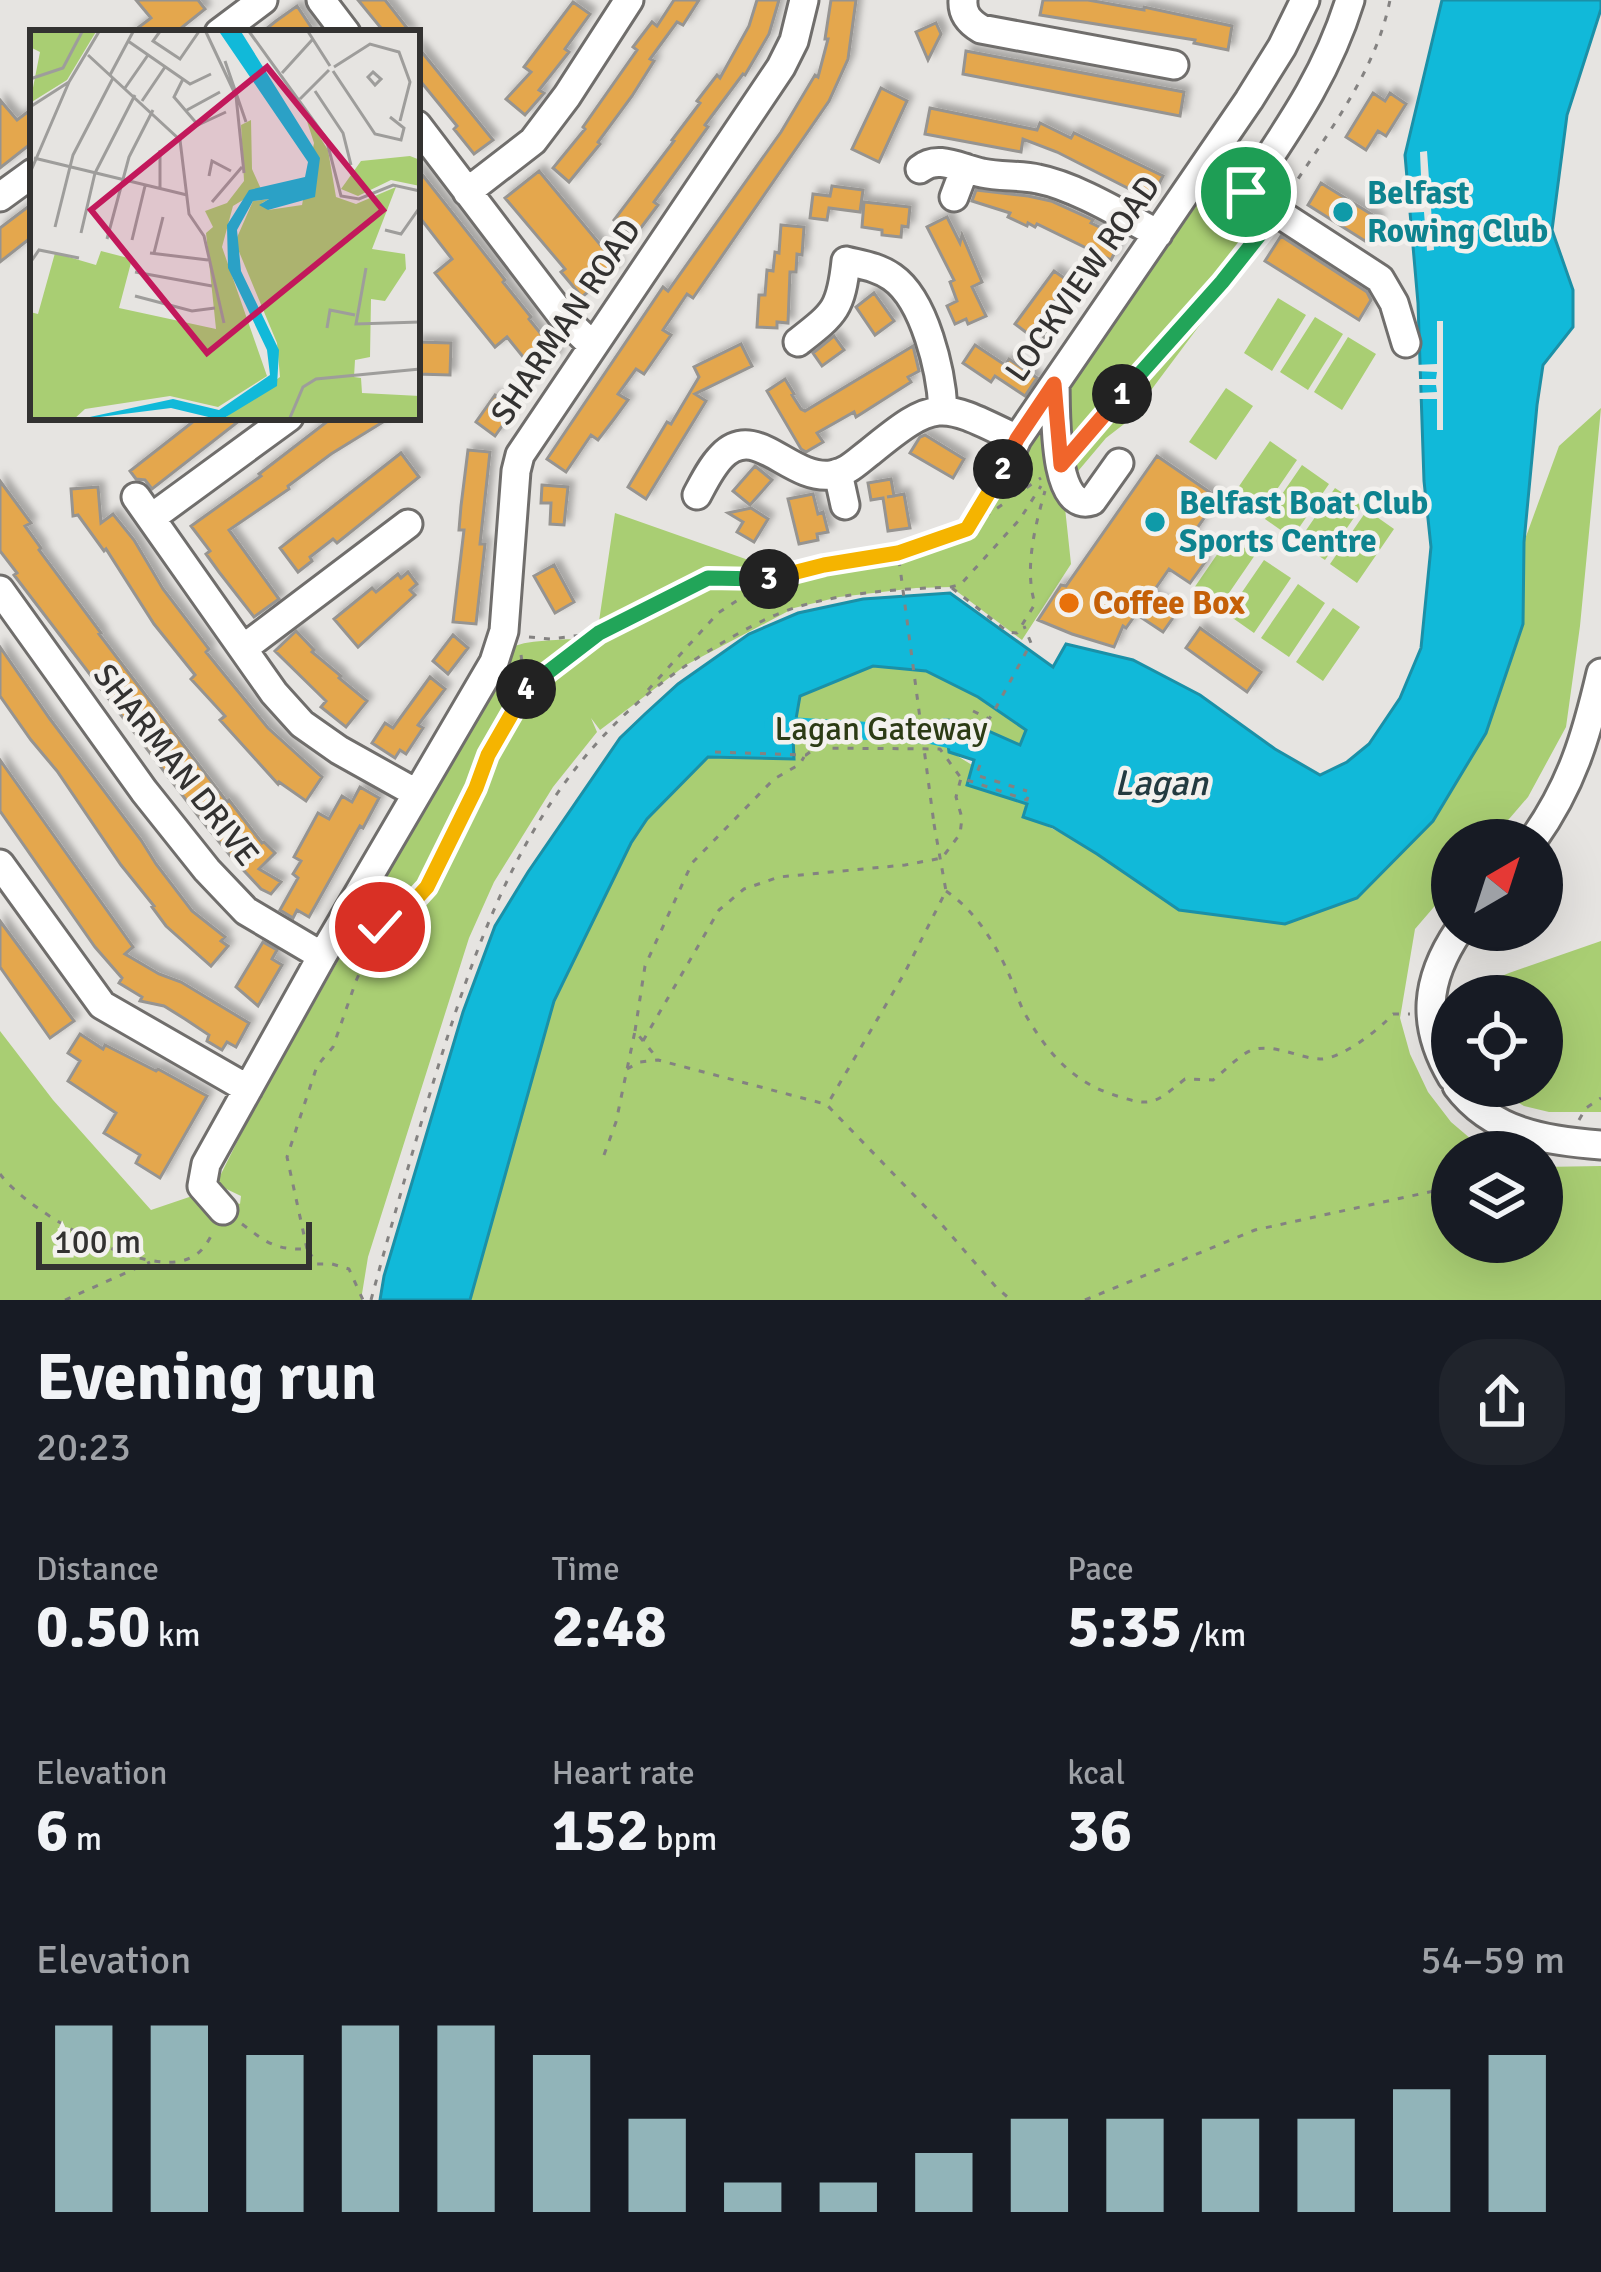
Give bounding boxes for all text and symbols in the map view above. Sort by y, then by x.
inset map [30,30,420,420]
pin [1195,141,1297,243]
icon: arrive [1213,159,1279,225]
street label: LOCKVIEW ROAD [997,168,1169,390]
place label: Belfast Rowing Club [1367,173,1548,252]
marker: Belfast Rowing Club [1330,199,1356,225]
street label: SHARMAN ROAD [482,211,650,433]
pin: 1 [1092,364,1152,424]
text: 1 [1113,373,1131,414]
pin: 2 [973,439,1033,499]
text: 2 [994,448,1012,489]
place label: Belfast Boat Club Sports Centre [1179,483,1428,562]
marker: Belfast Boat Club Sports Centre [1142,509,1168,535]
pin: 3 [739,549,799,609]
text: 3 [760,558,778,599]
place label: Coffee Box [1093,583,1245,624]
marker: Coffee Box [1056,590,1082,616]
street label: SHARMAN DRIVE [84,656,268,874]
pin: 4 [496,659,556,719]
text: 4 [517,668,535,709]
park label: Lagan Gateway [774,709,988,750]
water label: Lagan [1114,761,1209,806]
north arrow [1431,819,1563,951]
map controls [1431,819,1563,1263]
pin [329,876,431,978]
icon: check [347,894,413,960]
button: locate [1431,975,1563,1107]
button: layers [1431,1131,1563,1263]
scale bar [36,1216,312,1269]
text: 100 m [54,1222,141,1263]
text: Evening run [36,1337,377,1418]
button: share [1439,1339,1565,1465]
text: 20:23 [36,1423,131,1471]
text: Distance [36,1549,159,1590]
text: Time [552,1549,620,1590]
text: Pace [1067,1549,1134,1590]
text: 0.50 [36,1590,150,1664]
text: 2:48 [552,1590,667,1664]
text: 5:35 [1067,1590,1182,1664]
text: km [150,1615,201,1656]
text: /km [1182,1615,1246,1656]
text: Elevation [36,1753,167,1794]
text: Heart rate [552,1753,695,1794]
text: kcal [1067,1753,1125,1794]
text: 6 [36,1794,68,1868]
text: 152 [552,1794,649,1868]
text: 36 [1067,1794,1132,1868]
text: m [68,1819,102,1860]
text: bpm [649,1819,717,1860]
text: Elevation [36,1936,191,1984]
text: 54–59 m [1420,1936,1565,1984]

